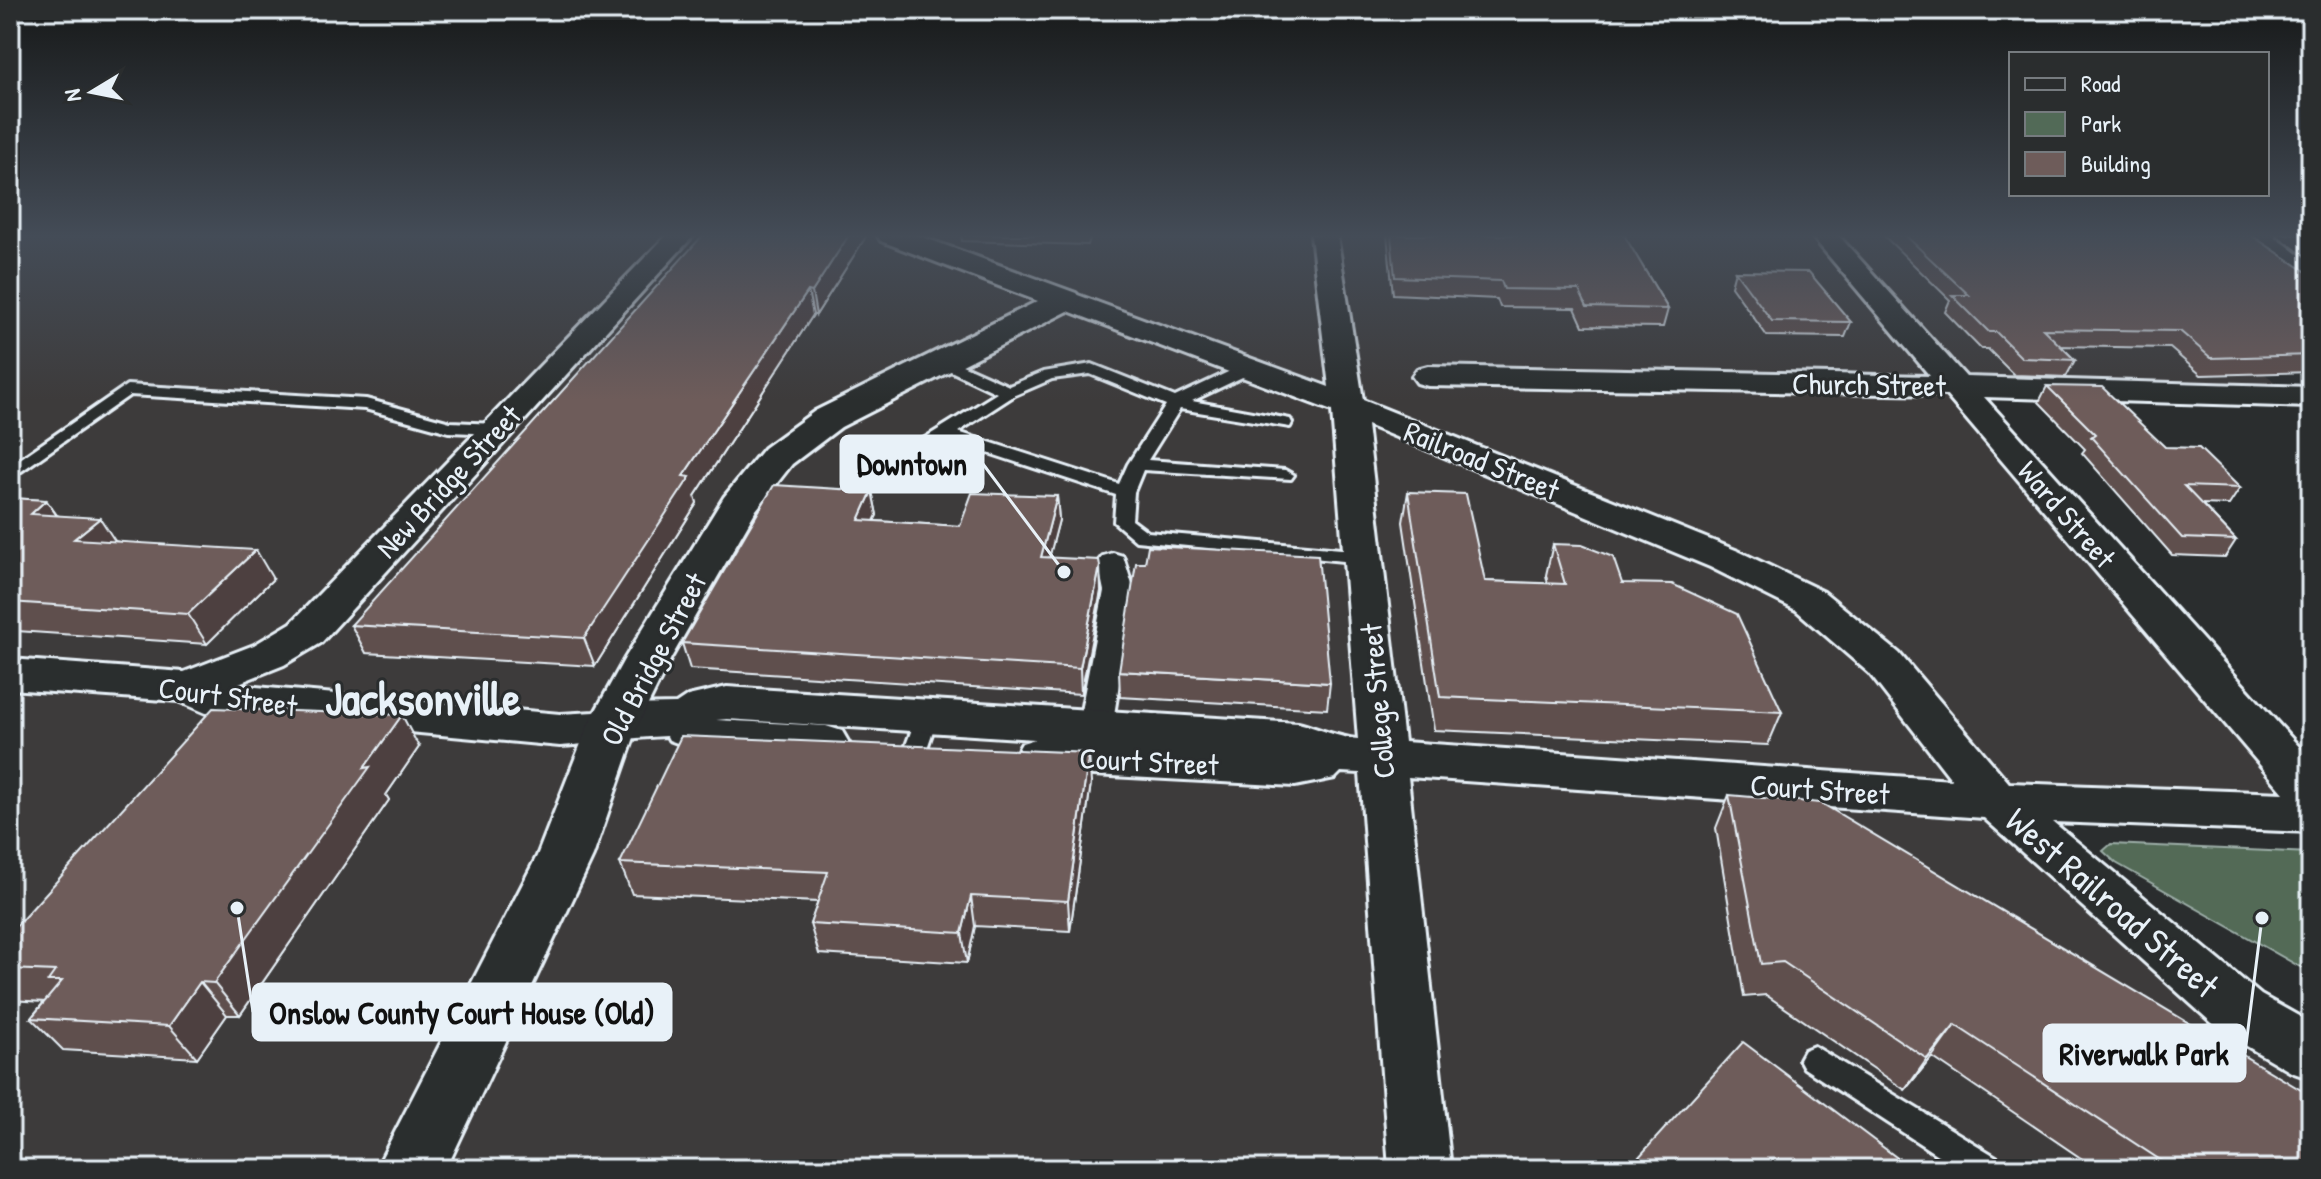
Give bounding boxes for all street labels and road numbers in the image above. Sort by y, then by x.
street label: Church Street [1792,363,1947,405]
street label: New Bridge Street [367,395,530,566]
street label: Railroad Street [1399,411,1566,510]
street label: Ward Street [2009,452,2125,577]
street label: Old Bridge Street [591,565,716,752]
street label: College Street [1350,621,1404,780]
street label: Court Street [156,667,300,726]
street label: Court Street [1078,737,1220,785]
street label: Court Street [1749,764,1891,814]
street label: West Railroad Street [1996,796,2231,1009]

